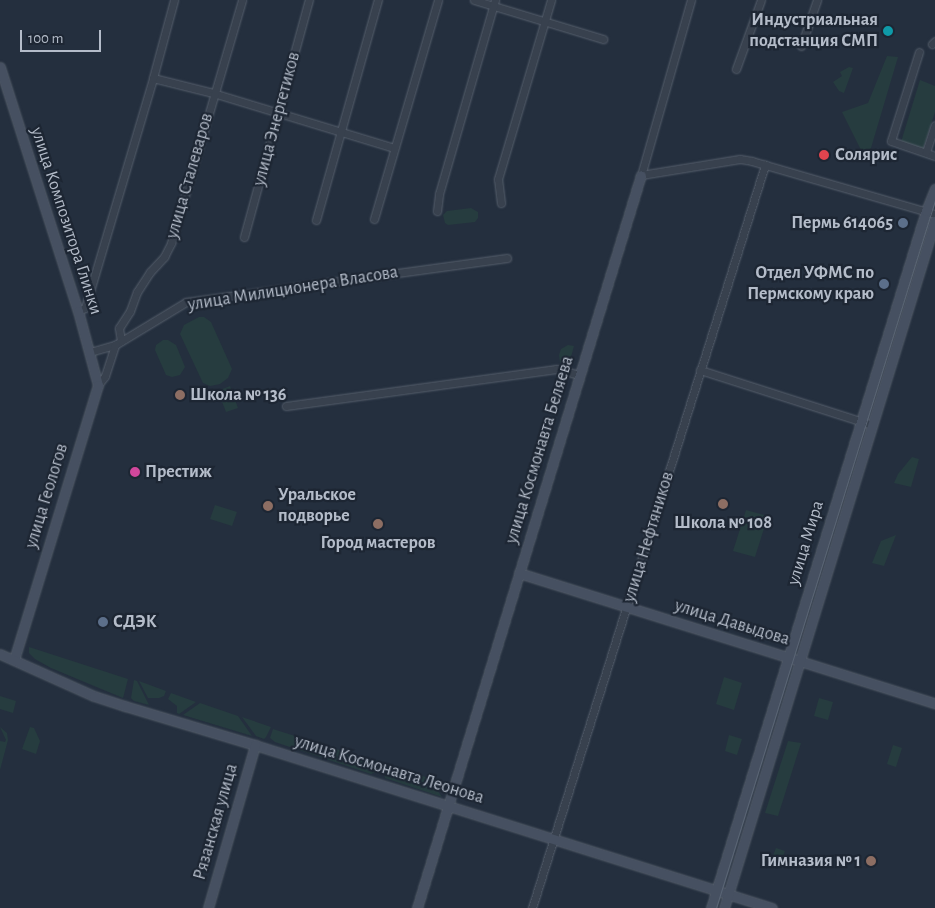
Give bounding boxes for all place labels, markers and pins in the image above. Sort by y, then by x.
place label: Индустриальная подстанция СМП [749,10,878,52]
marker: Индустриальная подстанция СМП [882,25,894,37]
place label: Солярис [835,144,897,166]
marker: Солярис [817,148,831,162]
place label: Пермь 614065 [791,212,893,234]
marker: Пермь 614065 [897,217,909,229]
place label: Отдел УФМС по Пермскому краю [747,263,874,306]
marker: Отдел УФМС по Пермскому краю [878,278,890,290]
place label: Школа № 136 [190,384,286,406]
marker: Школа № 136 [174,389,186,401]
place label: Престиж [145,461,212,483]
marker: Престиж [129,466,141,478]
place label: Уральское подворье [278,485,356,528]
marker: Школа № 108 [717,498,729,510]
marker: Уральское подворье [262,500,274,512]
place label: Школа № 108 [674,512,772,534]
marker: Город мастеров [372,518,384,530]
place label: Город мастеров [321,532,435,554]
place label: СДЭК [113,611,157,633]
marker: СДЭК [97,616,109,628]
place label: Гимназия № 1 [761,850,861,872]
marker: Гимназия № 1 [865,855,877,867]

